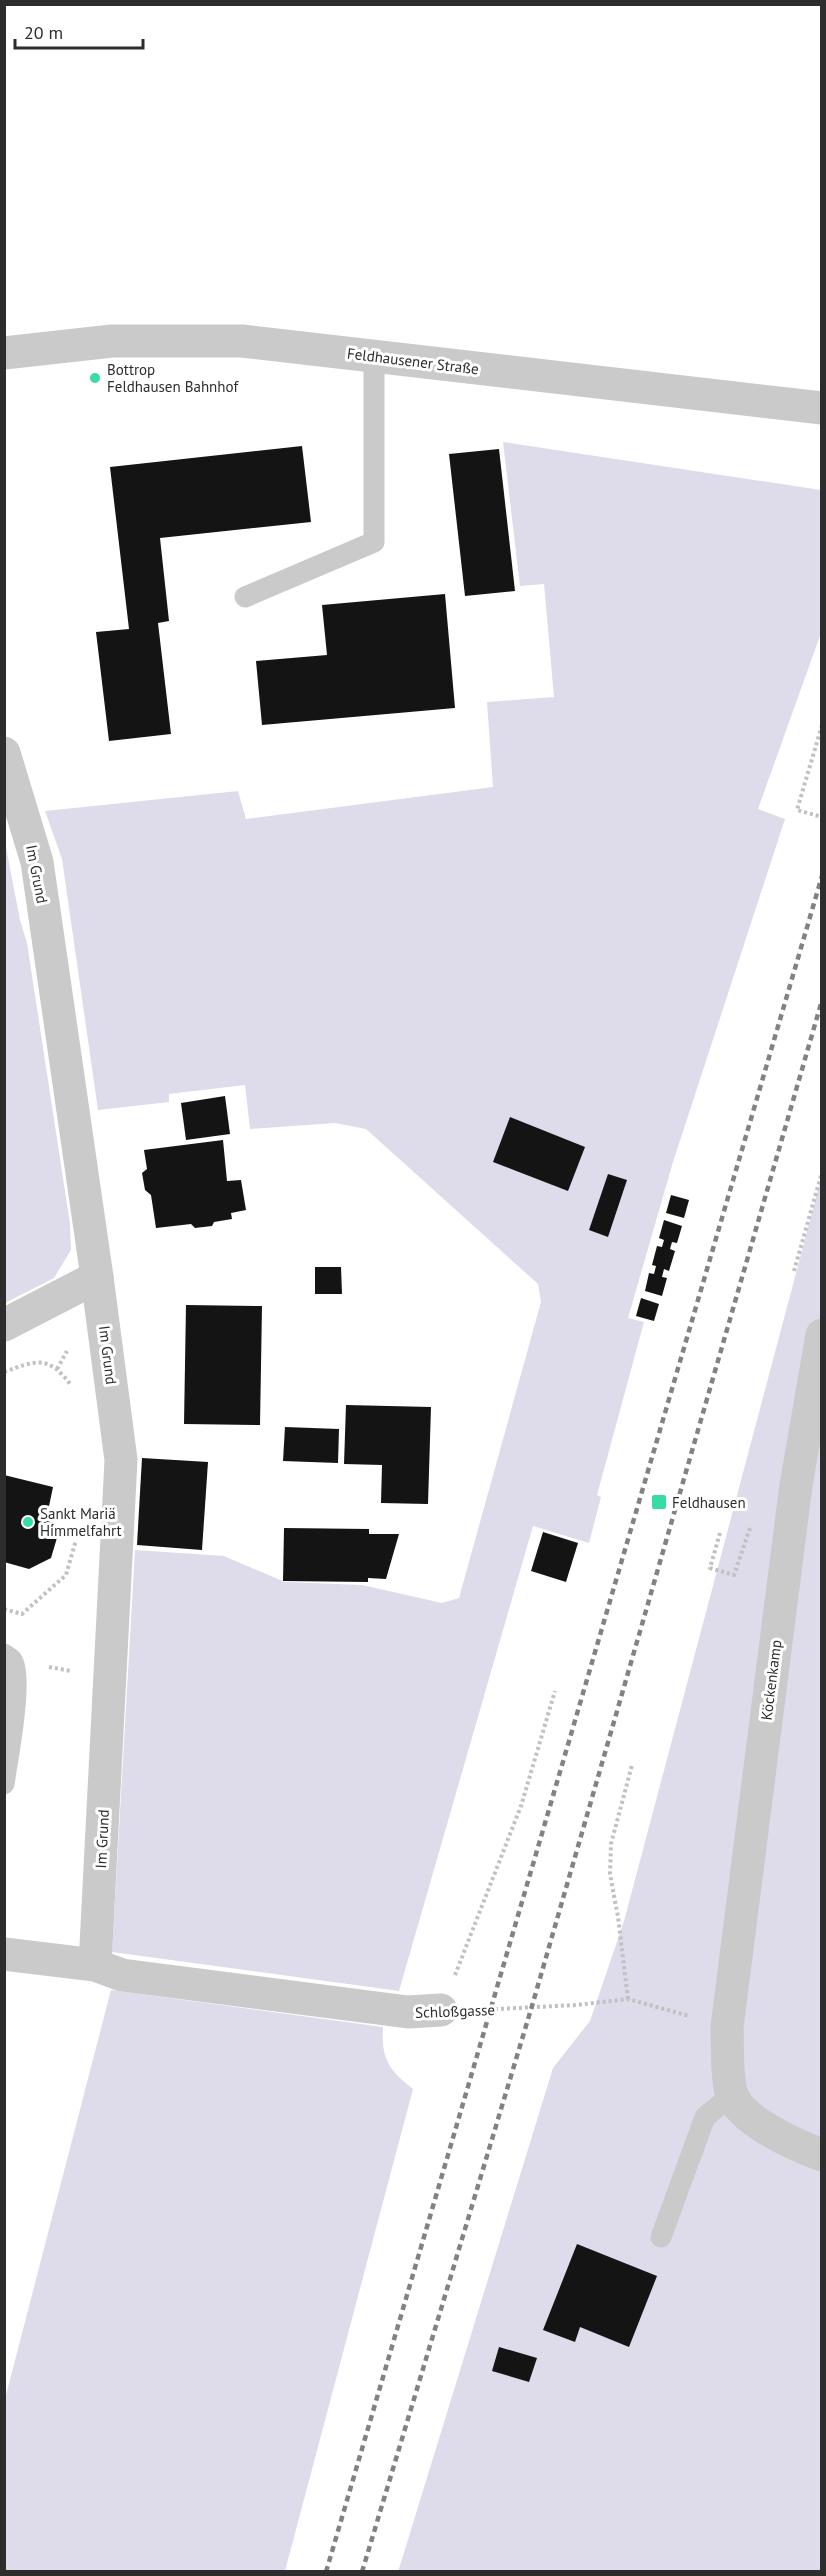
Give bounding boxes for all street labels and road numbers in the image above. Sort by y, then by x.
street label: Feldhausener Straße [346,343,480,379]
street label: Im Grund [22,843,52,905]
street label: Im Grund [95,1324,121,1386]
street label: Köckenkamp [757,1639,785,1721]
street label: Im Grund [91,1809,113,1869]
street label: Schloßgasse [415,2000,495,2022]

